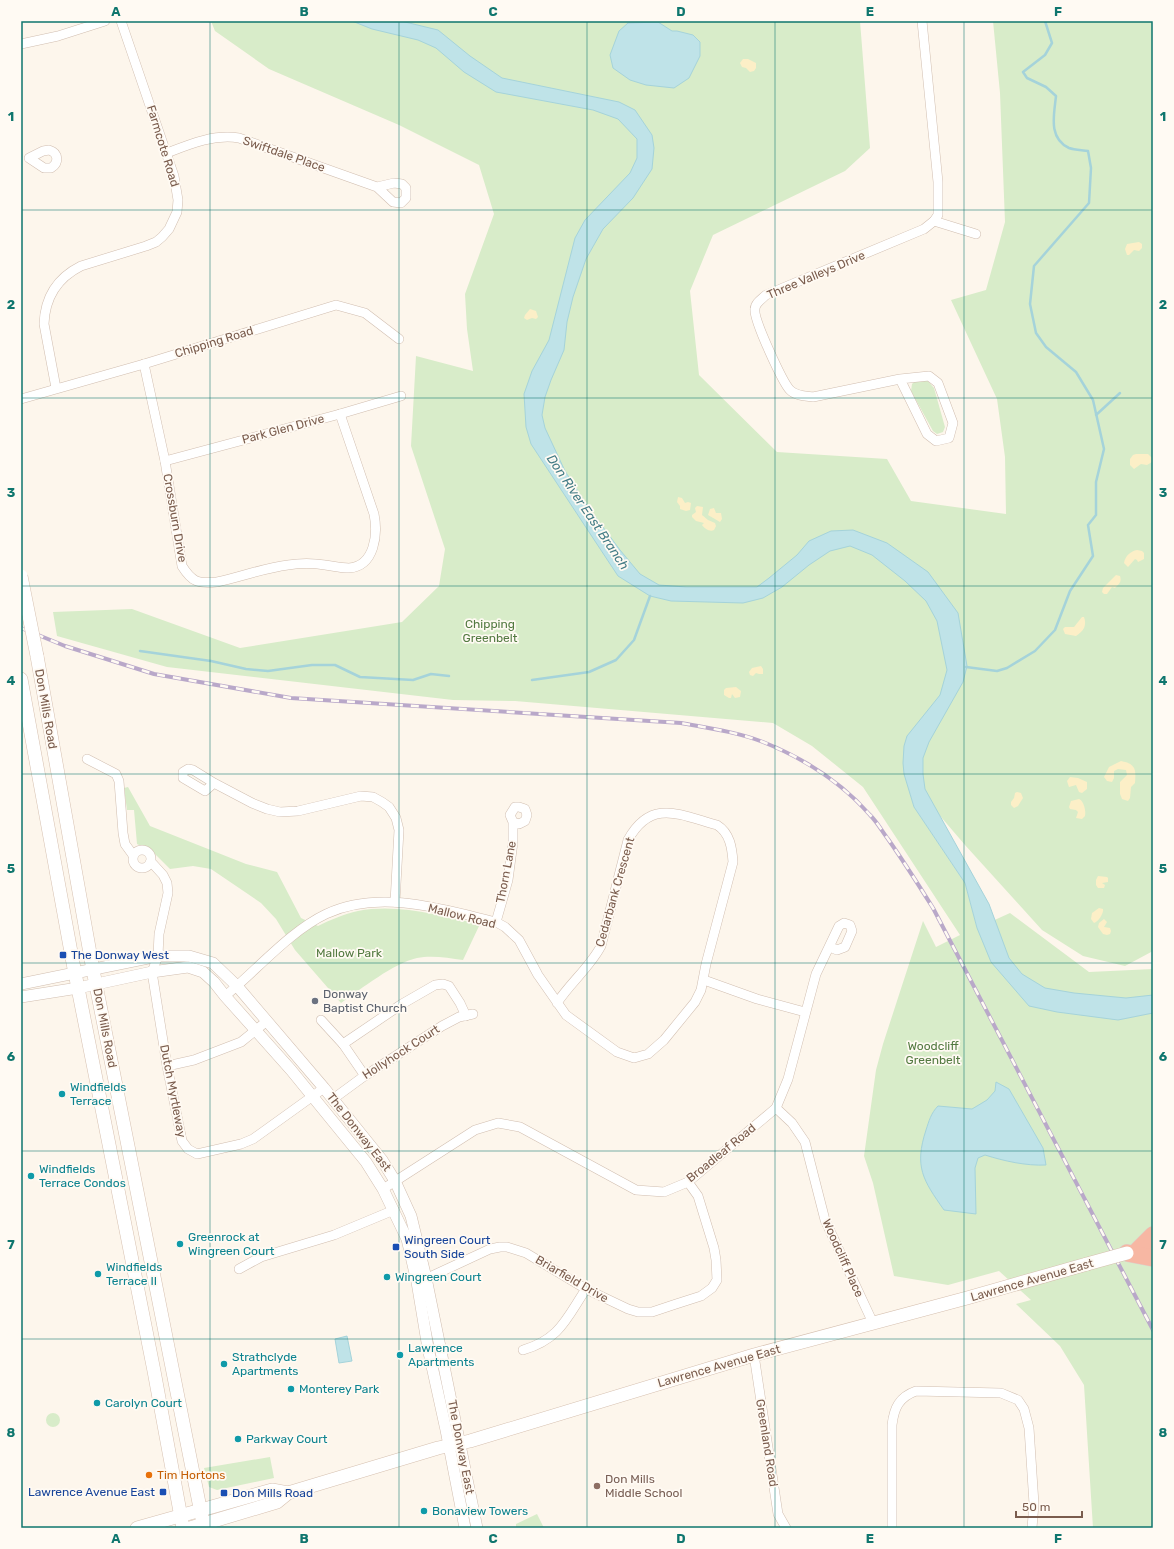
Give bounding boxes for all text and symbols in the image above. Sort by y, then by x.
text: A [111,4,121,19]
text: B [299,4,309,19]
text: C [488,4,498,19]
text: D [676,4,686,19]
text: E [866,4,874,19]
text: F [1054,4,1062,19]
street label: Farmcote Road [144,103,182,189]
text: 1 [8,109,14,124]
text: 1 [1160,109,1166,124]
street label: Swiftdale Place [241,133,327,175]
street label: Three Valleys Drive [765,248,867,302]
text: 2 [7,297,15,312]
text: 2 [1159,297,1167,312]
street label: Chipping Road [173,323,255,361]
street label: Park Glen Drive [240,411,326,447]
water label: Don River East Branch [544,451,632,573]
street label: Crossburn Drive [160,473,190,564]
text: 3 [7,485,16,500]
text: 3 [1159,485,1168,500]
park label: Chipping Greenbelt [463,617,518,645]
street label: Don Mills Road [32,668,60,750]
text: 4 [7,673,16,688]
text: 4 [1159,673,1168,688]
street label: Cedarbank Crescent [593,835,637,949]
street label: Thorn Lane [493,839,519,904]
text: 5 [7,861,15,876]
text: 5 [1159,861,1167,876]
street label: Mallow Road [427,901,497,931]
park label: Mallow Park [316,946,383,960]
place label: The Donway West [71,948,169,962]
marker: The Donway West [58,950,68,960]
street label: Don Mills Road [90,987,120,1069]
place label: Donway Baptist Church [323,987,407,1015]
marker: Donway Baptist Church [310,996,320,1006]
street label: Hollyhock Court [360,1022,442,1082]
park label: Woodcliff Greenbelt [906,1039,961,1067]
street label: Dutch Myrtleway [157,1043,189,1139]
text: 6 [7,1049,16,1064]
text: 6 [1159,1049,1168,1064]
place label: Windfields Terrace [70,1080,126,1108]
marker: Windfields Terrace [57,1089,67,1099]
street label: The Donway East [324,1090,394,1174]
street label: Broadleaf Road [684,1121,758,1185]
place label: Windfields Terrace Condos [39,1162,126,1190]
marker: Windfields Terrace Condos [26,1171,36,1181]
street label: Woodcliff Place [819,1217,867,1300]
place label: Greenrock at Wingreen Court [188,1230,275,1258]
place label: Wingreen Court South Side [404,1233,491,1261]
text: 7 [7,1237,15,1252]
text: 7 [1159,1237,1167,1252]
marker: Greenrock at Wingreen Court [175,1239,185,1249]
marker: Wingreen Court South Side [391,1242,401,1252]
street label: Briarfield Drive [533,1252,611,1306]
street label: Lawrence Avenue East [969,1256,1095,1304]
place label: Windfields Terrace II [106,1260,162,1288]
marker: Windfields Terrace II [93,1269,103,1279]
place label: Wingreen Court [395,1270,482,1284]
marker: Wingreen Court [382,1272,392,1282]
place label: Lawrence Apartments [408,1341,474,1369]
street label: Lawrence Avenue East [656,1342,782,1390]
place label: Strathclyde Apartments [232,1350,298,1378]
marker: Lawrence Apartments [395,1350,405,1360]
marker: Strathclyde Apartments [219,1359,229,1369]
place label: Monterey Park [299,1382,380,1396]
marker: Monterey Park [286,1384,296,1394]
place label: Carolyn Court [105,1396,182,1410]
marker: Carolyn Court [92,1398,102,1408]
street label: Greenland Road [753,1398,781,1488]
street label: The Donway East [445,1399,477,1496]
text: 8 [7,1425,16,1440]
text: 8 [1159,1425,1168,1440]
place label: Parkway Court [246,1432,328,1446]
marker: Parkway Court [233,1434,243,1444]
place label: Tim Hortons [157,1468,225,1482]
marker: Tim Hortons [144,1470,154,1480]
place label: Don Mills Middle School [605,1472,682,1500]
marker: Don Mills Middle School [592,1481,602,1491]
place label: Lawrence Avenue East [28,1485,155,1499]
place label: Don Mills Road [232,1486,313,1500]
marker: Lawrence Avenue East [158,1487,168,1497]
marker: Don Mills Road [219,1488,229,1498]
scale bar [1016,1493,1082,1519]
text: 50 m [1022,1500,1050,1514]
place label: Bonaview Towers [432,1504,528,1518]
marker: Bonaview Towers [419,1506,429,1516]
text: A [111,1531,121,1546]
text: B [299,1531,309,1546]
text: C [488,1531,498,1546]
text: D [676,1531,686,1546]
text: E [866,1531,874,1546]
text: F [1054,1531,1062,1546]

